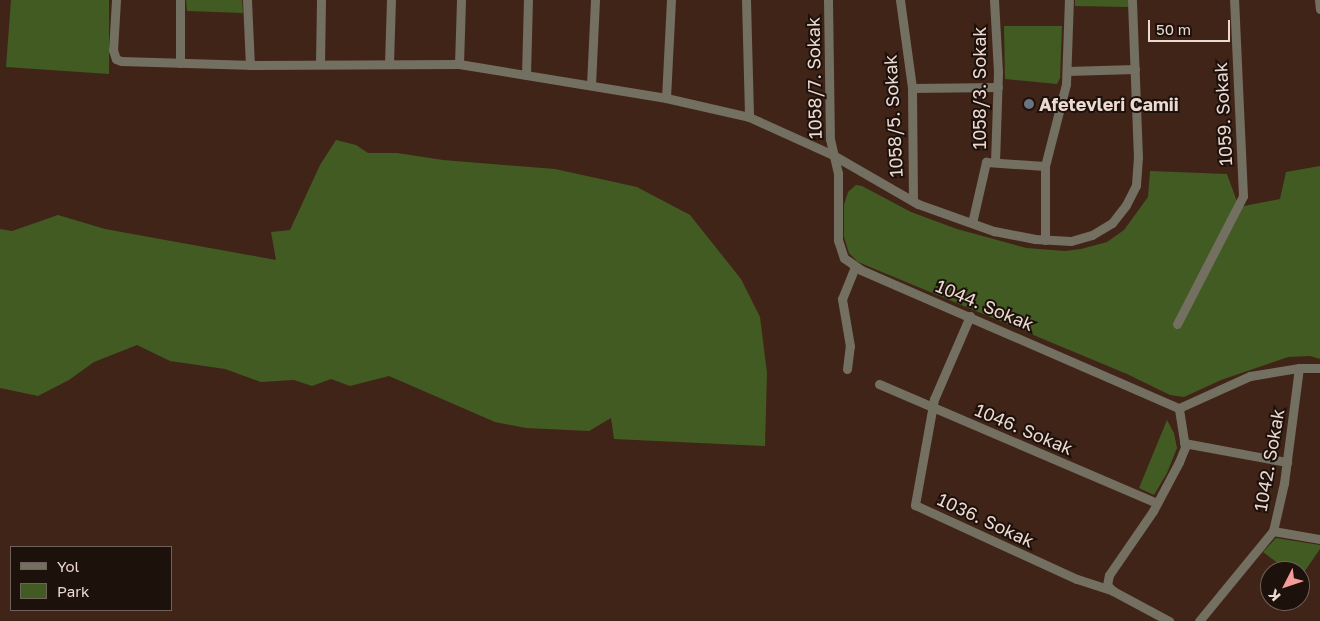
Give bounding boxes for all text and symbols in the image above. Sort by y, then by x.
scale bar [1150,10,1232,42]
street label: 1058/7. Sokak [802,17,826,139]
text: 50 m [1156,20,1191,38]
street label: 1058/3. Sokak [968,26,990,150]
street label: 1058/5. Sokak [879,54,907,178]
street label: 1059. Sokak [1209,62,1237,166]
place label: Afetevleri Camii [1039,93,1179,115]
marker: Afetevleri Camii [1023,98,1035,110]
street label: 1044. Sokak [933,275,1037,335]
street label: 1046. Sokak [972,399,1076,459]
street label: 1042. Sokak [1249,407,1289,513]
street label: 1036. Sokak [934,488,1038,552]
legend [10,546,172,611]
text: Yol [57,557,79,575]
north arrow [1260,561,1310,611]
text: Park [57,582,89,600]
text: K [1264,586,1284,605]

